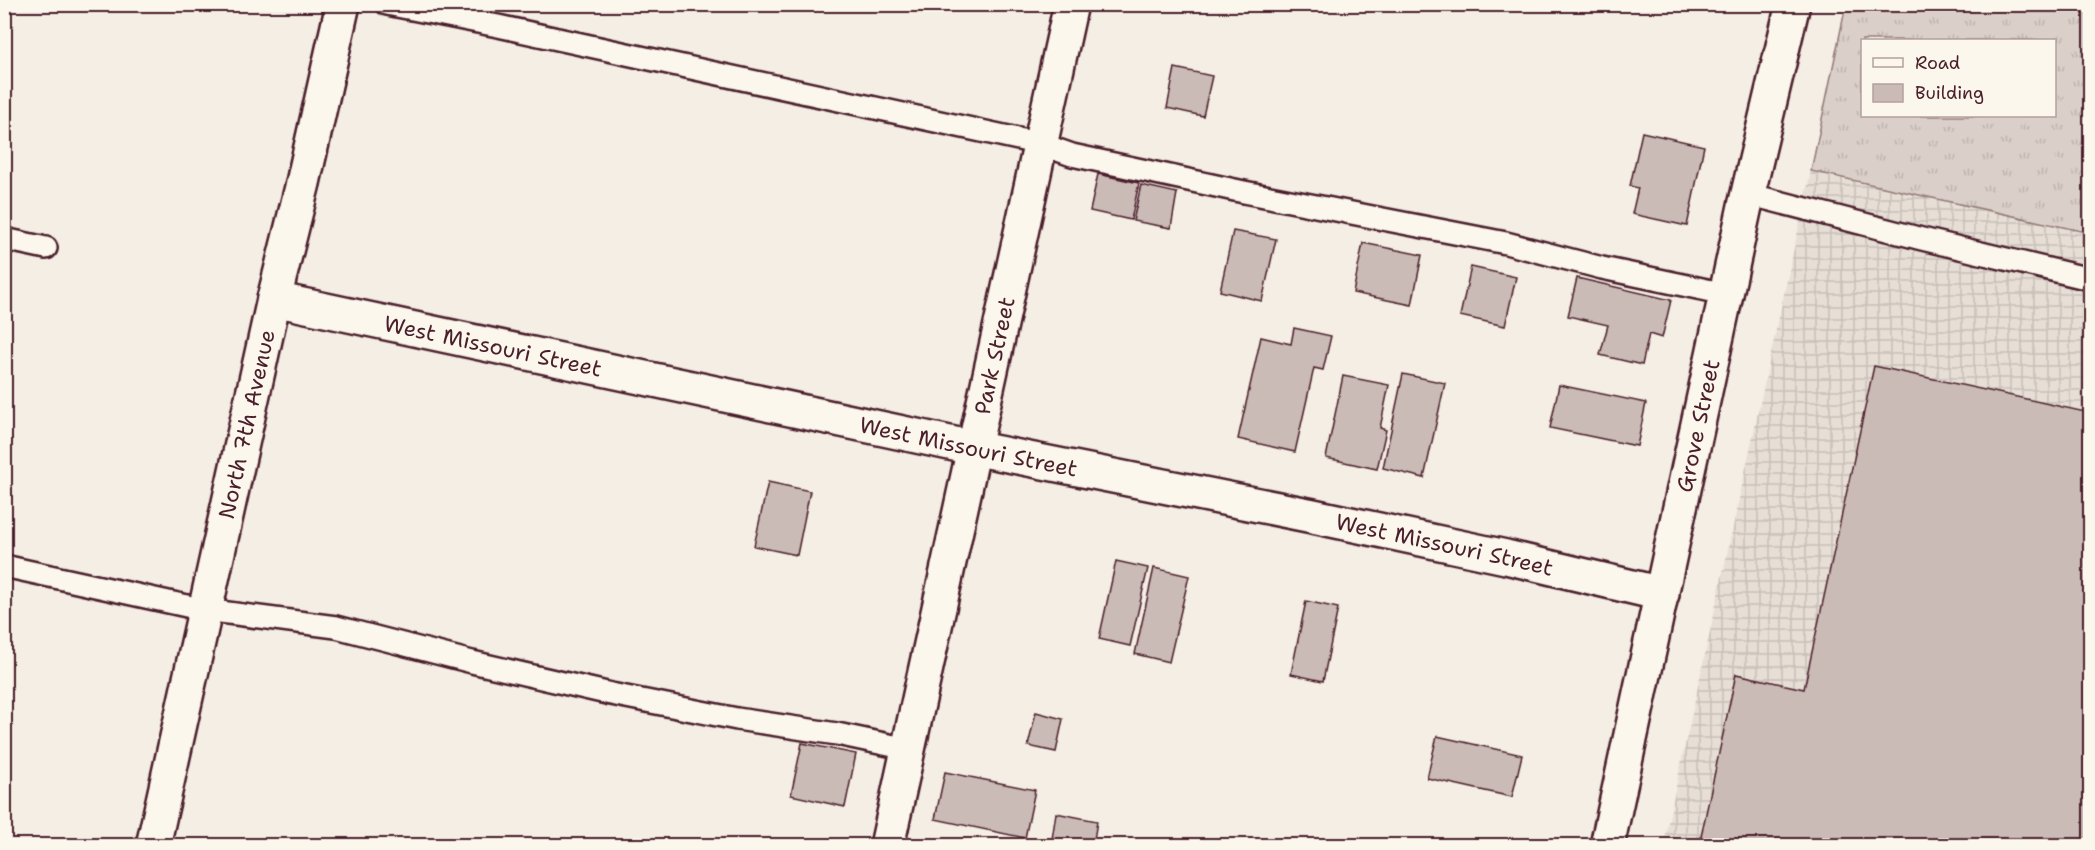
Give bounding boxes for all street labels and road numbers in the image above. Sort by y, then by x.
street label: Park Street [967,294,1021,417]
street label: West Missouri Street [382,308,605,383]
street label: North 7th Avenue [211,327,281,522]
street label: Grove Street [1669,357,1726,495]
street label: West Missouri Street [857,410,1080,483]
street label: West Missouri Street [1333,507,1556,582]

